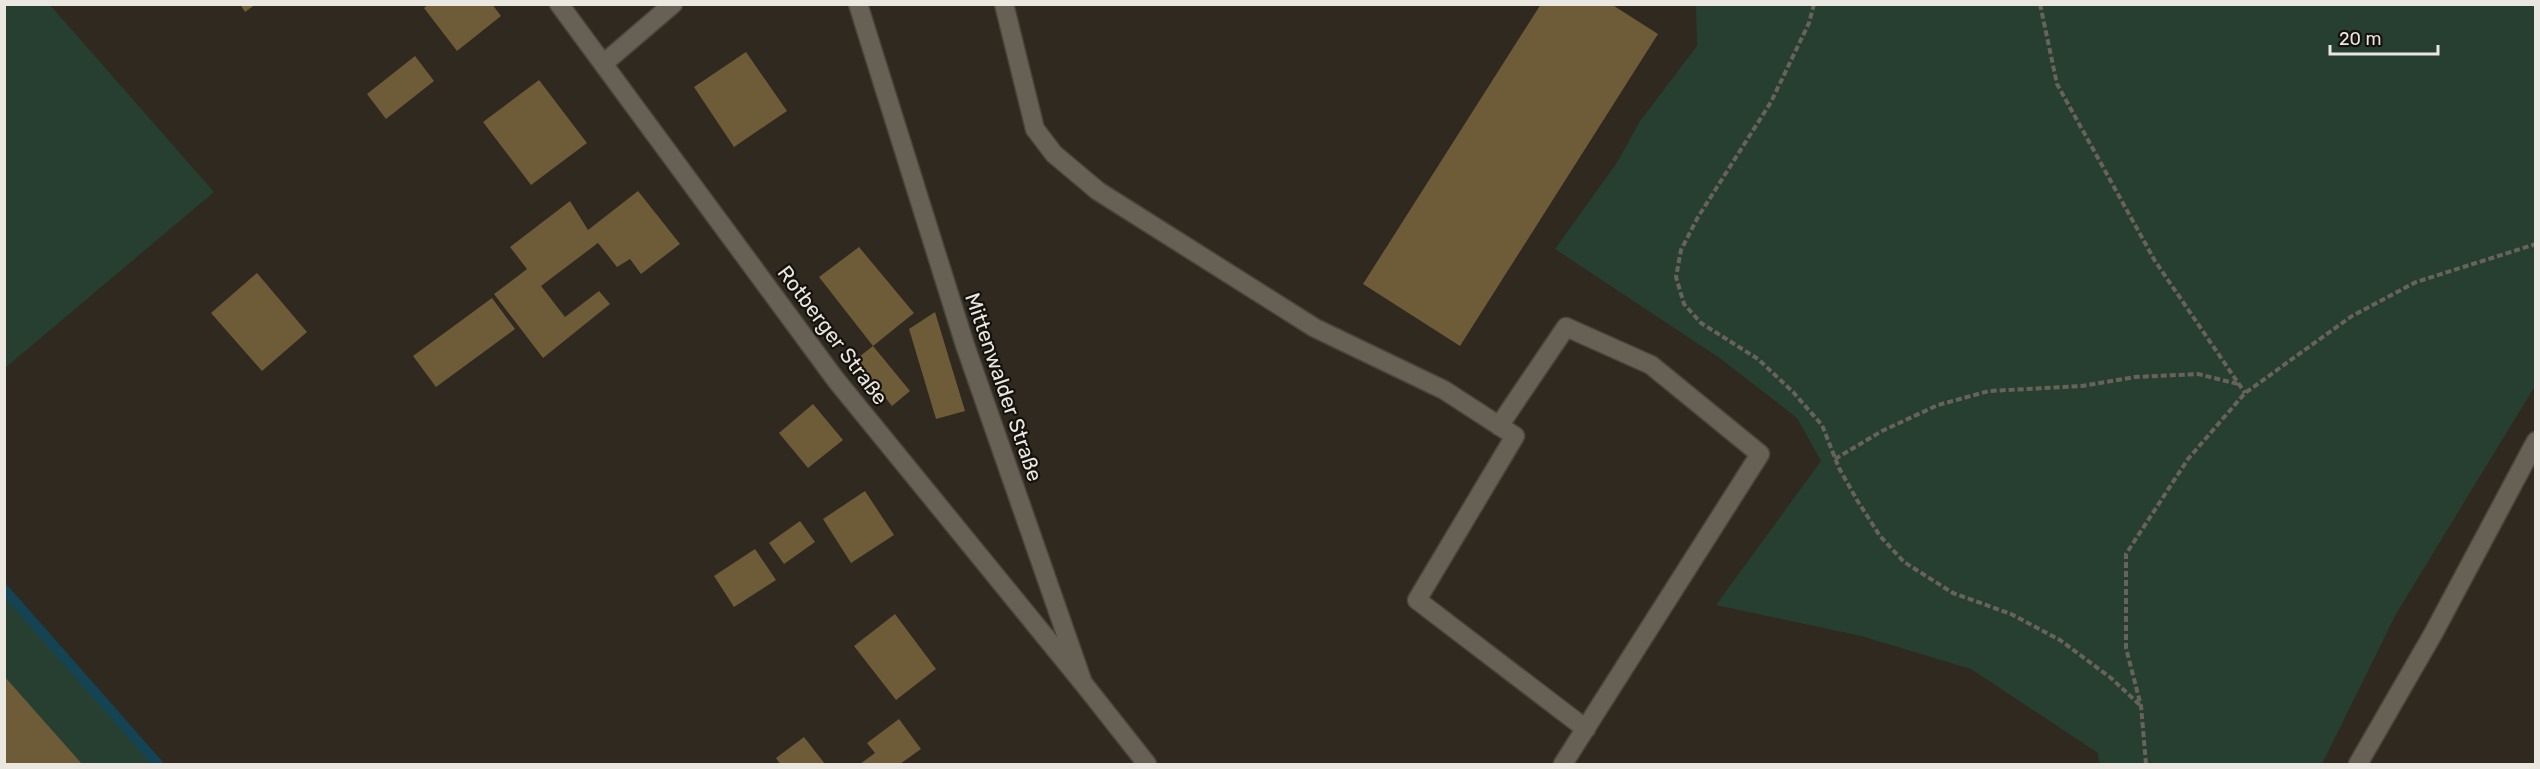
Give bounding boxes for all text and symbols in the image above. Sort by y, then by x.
scale bar [2330,18,2438,56]
text: 20 m [2339,28,2381,50]
street label: Rotberger Straße [773,261,893,409]
street label: Mittenwalder Straße [960,290,1048,484]

